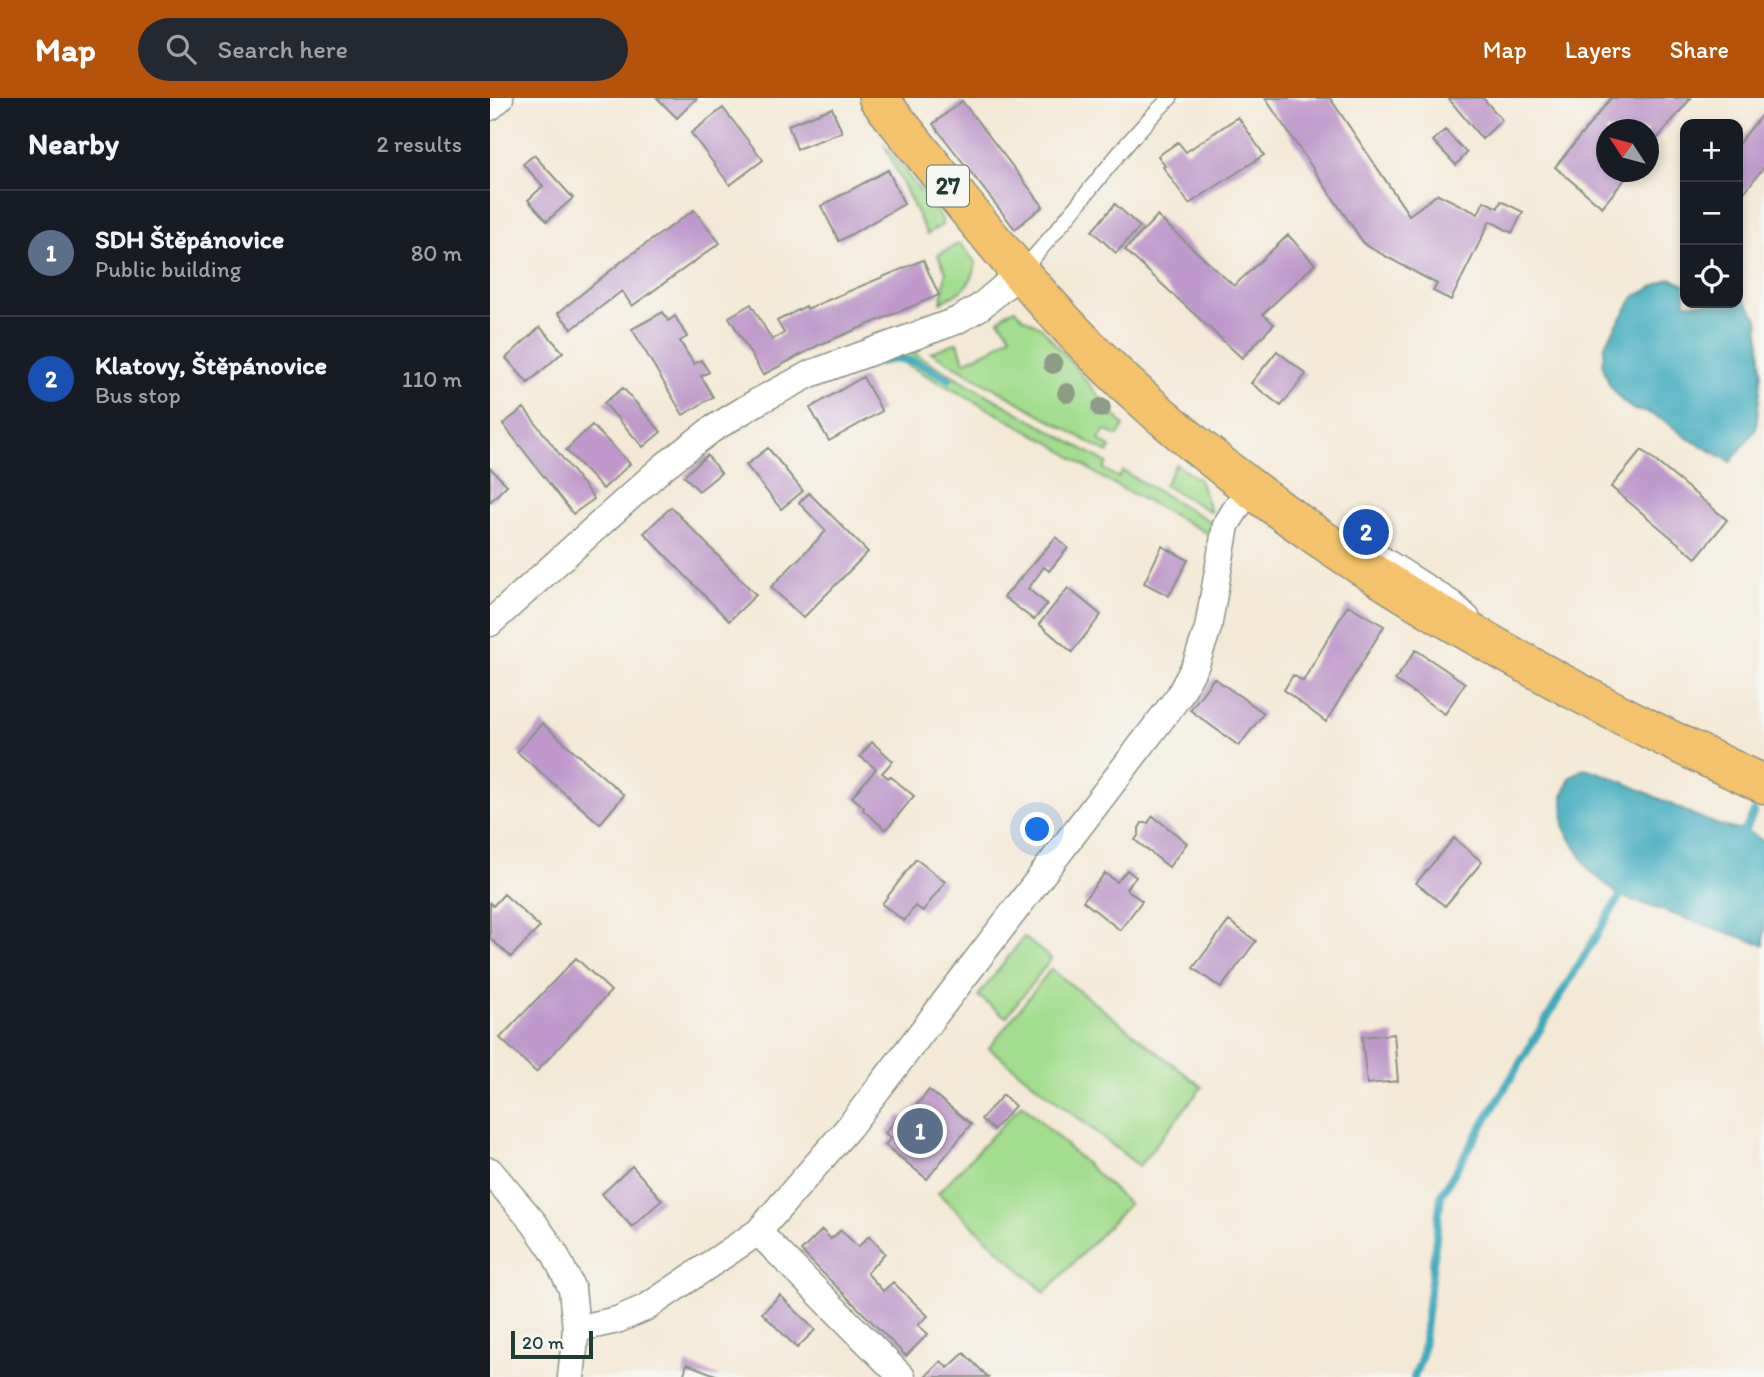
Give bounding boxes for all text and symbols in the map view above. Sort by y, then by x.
search box [138,18,628,81]
text: Map [35,30,96,69]
icon: search [162,30,200,68]
text: Search here [218,33,348,65]
text: Map [1483,35,1527,64]
text: Layers [1565,35,1632,64]
text: Share [1670,35,1729,64]
north arrow [1596,119,1659,182]
map controls [1680,119,1743,308]
button: + [1680,119,1743,182]
text: Nearby [28,125,119,162]
text: 2 results [376,130,462,158]
road number: 27 [927,166,969,206]
button: − [1680,182,1743,245]
text: SDH Štěpánovice [95,223,284,255]
text: 1 [46,239,56,267]
text: 80 m [411,239,462,267]
button: locate [1680,245,1743,308]
text: Public building [95,255,241,283]
text: Klatovy, Štěpánovice [95,349,327,381]
text: 2 [45,365,57,393]
text: 110 m [402,365,462,393]
text: Bus stop [95,381,181,409]
pin: 2 [1343,506,1389,558]
your location [1020,812,1054,846]
pin: 1 [897,1105,943,1157]
scale bar [511,1328,593,1360]
text: 20 m [522,1331,564,1354]

